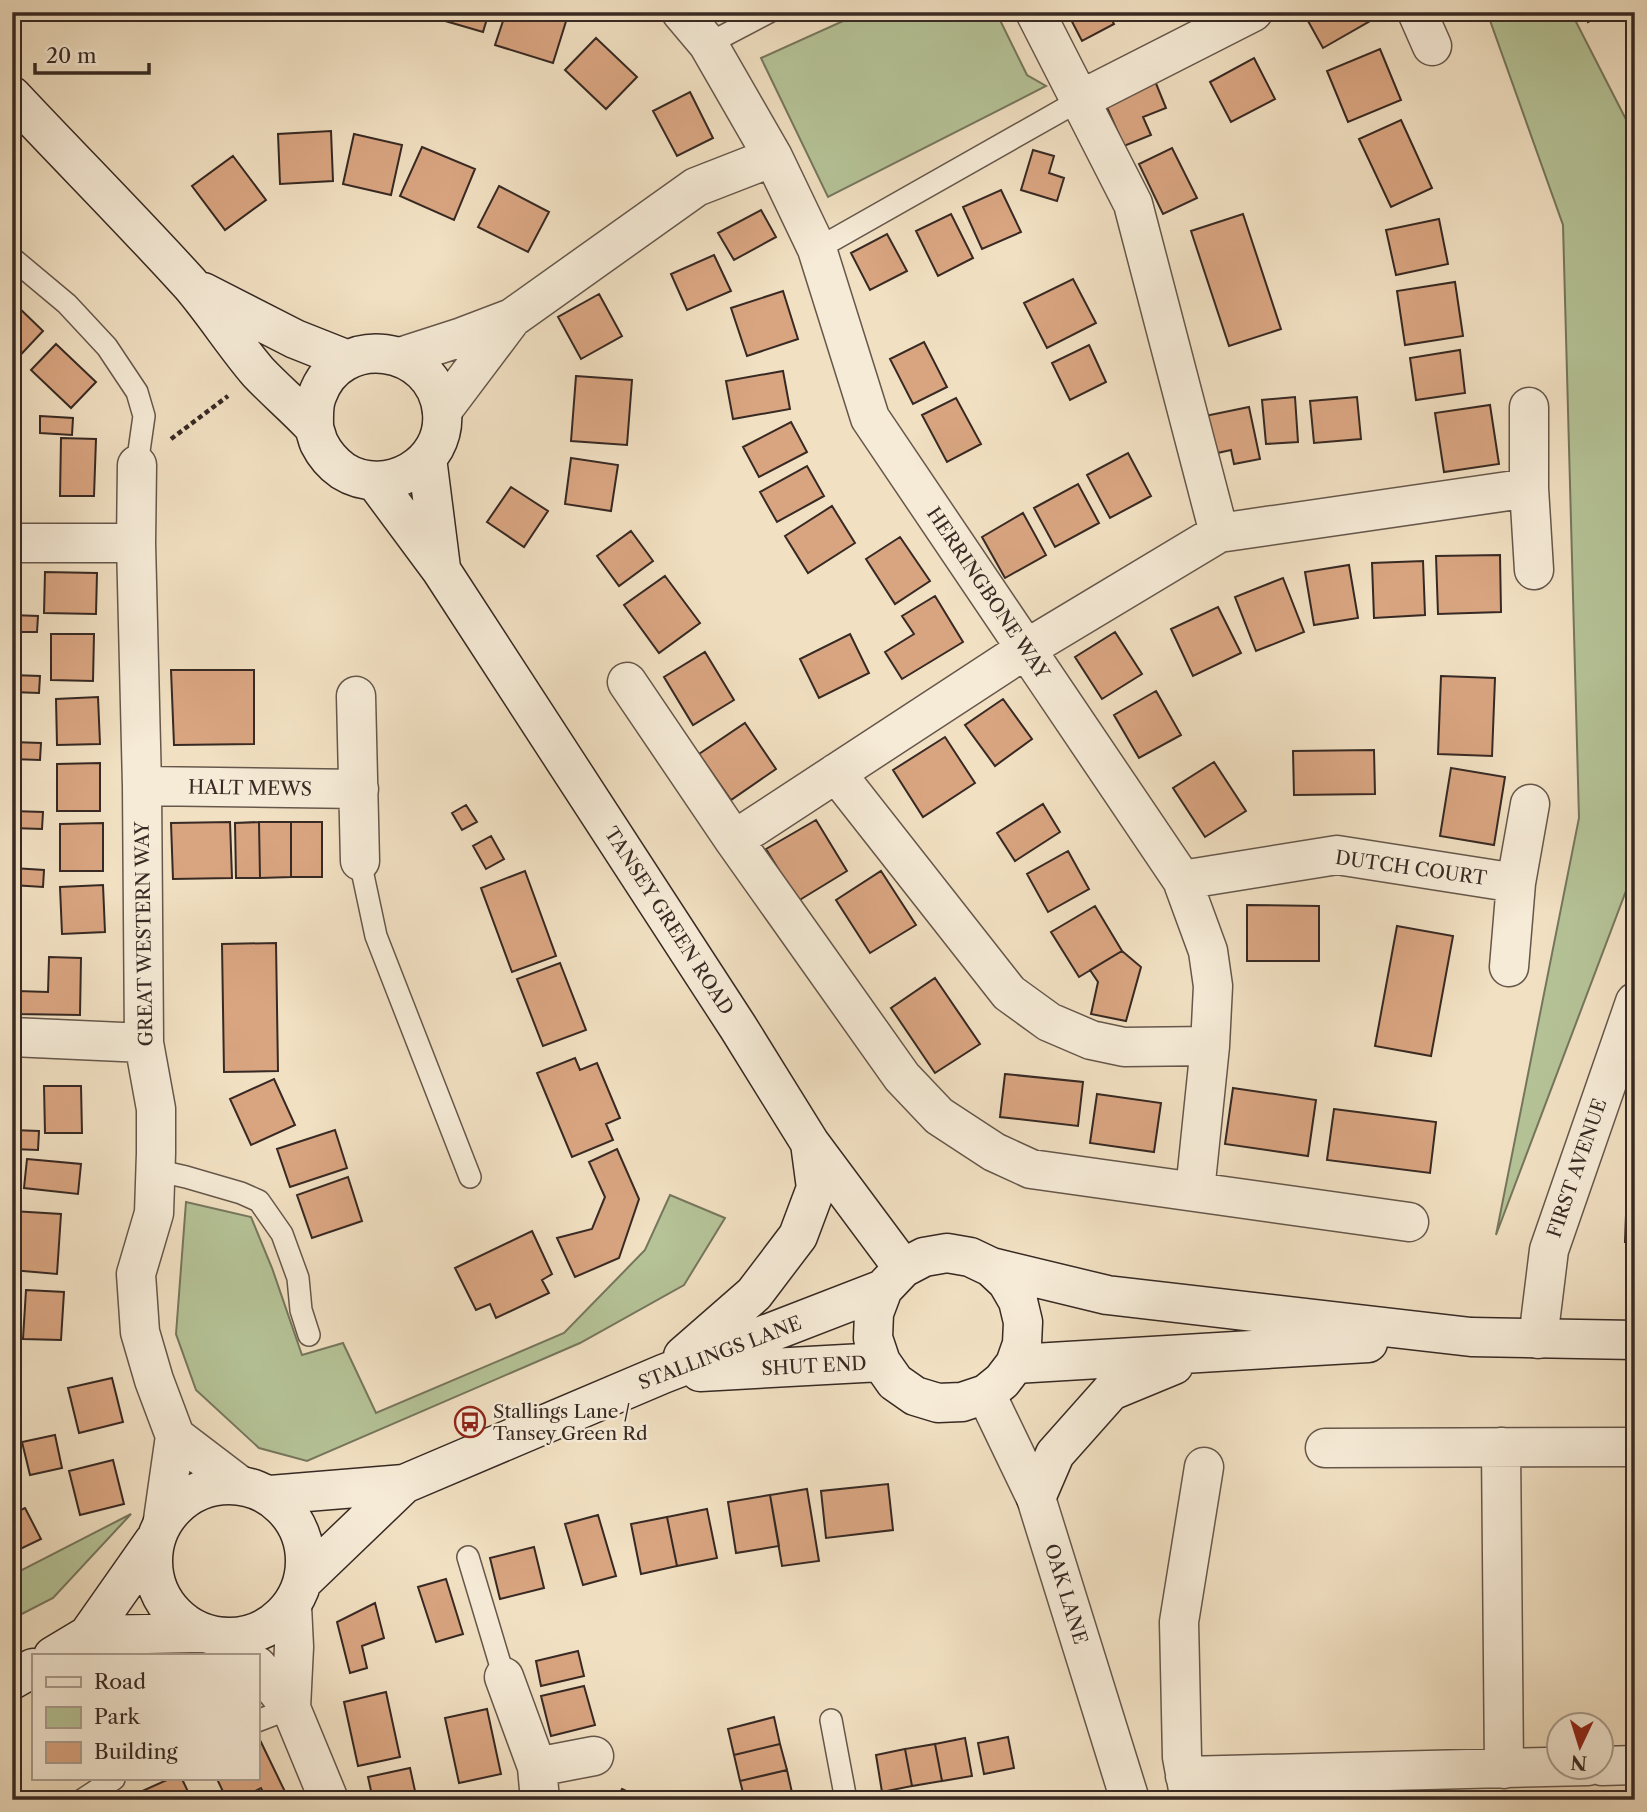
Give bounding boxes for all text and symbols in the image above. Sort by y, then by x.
scale bar [35,32,149,76]
text: 20 m [46,43,97,68]
street label: HERRINGBONE WAY [922,503,1054,684]
street label: HALT MEWS [188,775,312,801]
street label: GREAT WESTERN WAY [131,821,157,1047]
street label: TANSEY GREEN ROAD [600,823,738,1019]
street label: DUTCH COURT [1334,846,1489,890]
street label: FIRST AVENUE [1542,1095,1612,1241]
street label: STALLINGS LANE [635,1311,805,1395]
street label: SHUT END [761,1352,867,1380]
place label: Stallings Lane / Tansey Green Rd [493,1400,648,1445]
bus stop icon: Stallings Lane / Tansey Green Rd [453,1405,487,1439]
street label: OAK LANE [1040,1541,1092,1647]
legend [32,1654,259,1780]
text: Road [94,1669,146,1694]
text: Park [94,1704,140,1729]
north arrow [1546,1710,1616,1780]
text: Building [94,1739,179,1764]
text: N [1570,1750,1588,1775]

